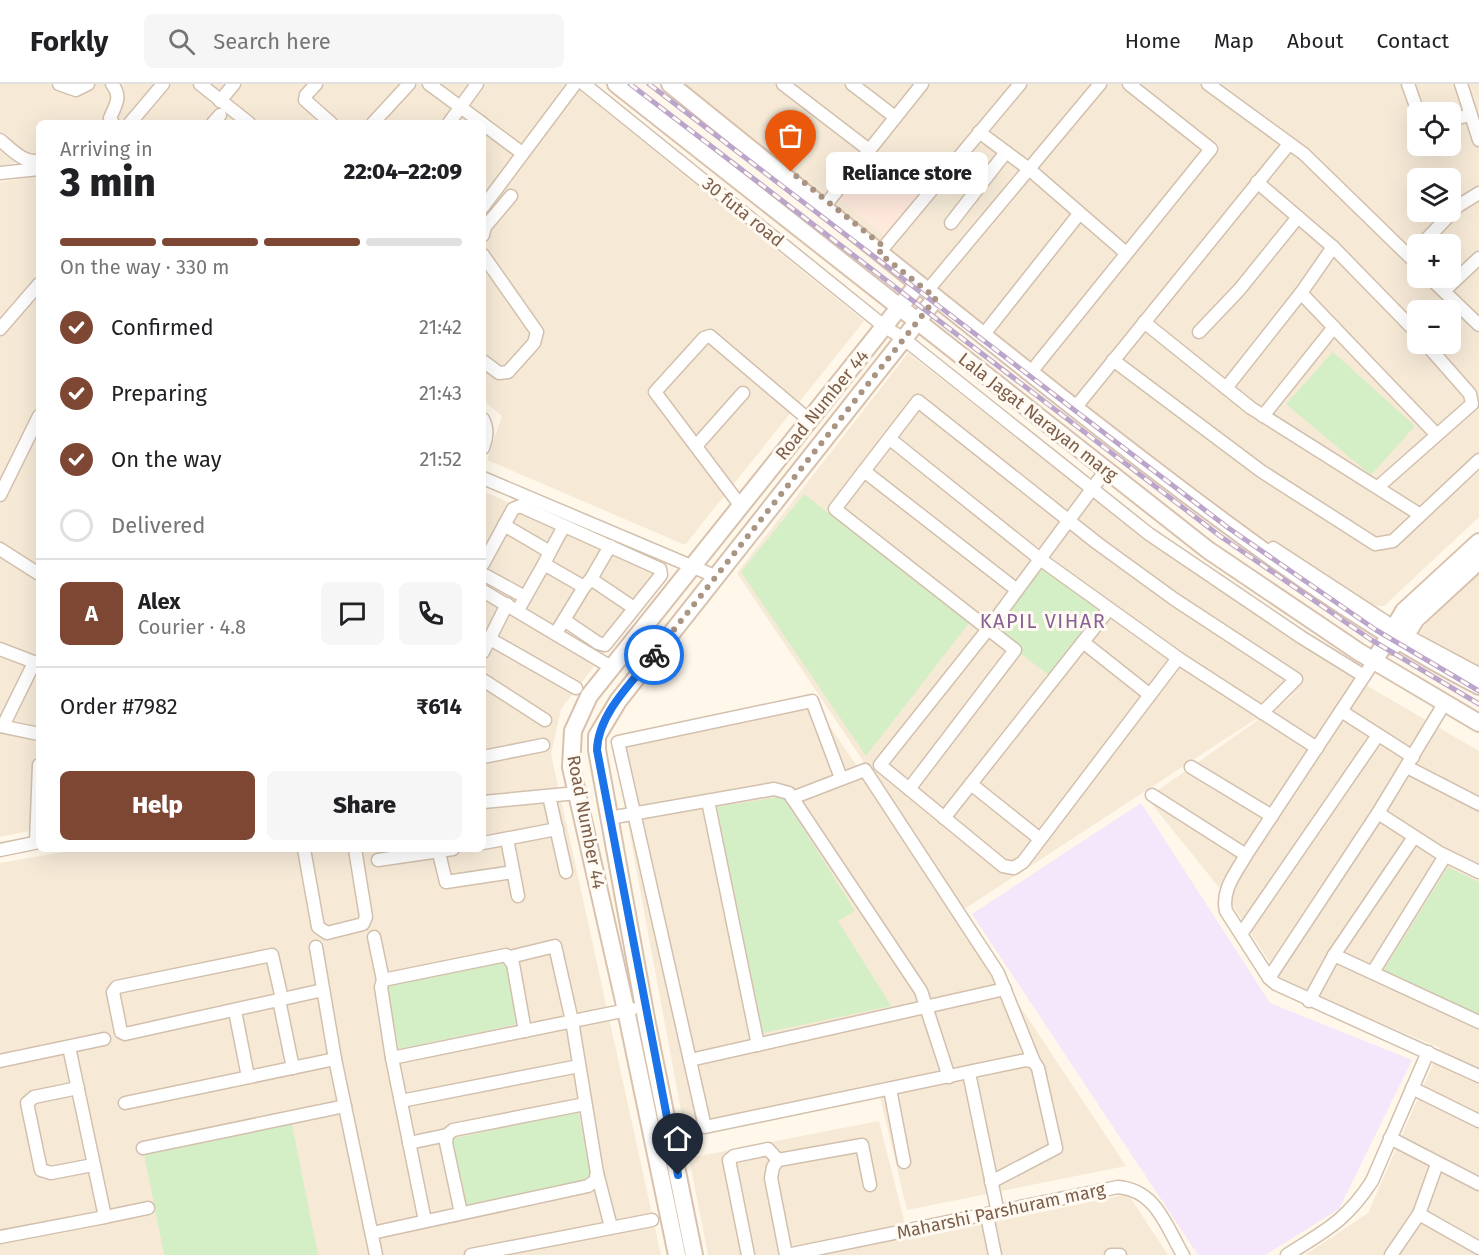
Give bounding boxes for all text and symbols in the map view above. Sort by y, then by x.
search box [144,14,564,68]
text: Forkly [30,25,108,58]
icon: search [165,25,198,58]
text: Search here [213,28,331,55]
text: Home [1125,28,1181,54]
text: Map [1214,28,1254,54]
text: About [1287,28,1344,54]
text: Contact [1377,28,1449,54]
map controls [1407,102,1461,354]
button: locate [1407,102,1461,156]
pin [765,110,816,172]
icon: bag [774,119,807,152]
text: Arriving in [60,137,153,161]
callout: Reliance store [827,151,989,193]
text: 22:04–22:09 [344,158,462,185]
text: 3 min [60,160,156,206]
text: Reliance store [842,161,972,185]
button: layers [1407,168,1461,222]
street label: 30 futa road [698,172,788,252]
button: + [1407,234,1461,288]
text: On the way · 330 m [60,255,229,279]
button: − [1407,300,1461,354]
icon: check [60,311,93,344]
text: Confirmed [111,314,214,341]
text: 21:42 [419,315,462,339]
street label: Road Number 44 [771,345,874,465]
street label: Lala Jagat Narayan marg [954,348,1123,486]
icon: check [60,377,93,410]
text: Preparing [111,380,207,407]
text: 21:43 [419,381,462,405]
icon: check [60,443,93,476]
text: On the way [111,446,222,473]
text: 21:52 [419,447,462,471]
text: Delivered [111,512,206,539]
button: chat [321,582,384,645]
button: phone [399,582,462,645]
text: Alex [138,588,181,615]
text: A [85,600,98,627]
district label: KAPIL VIHAR [980,609,1106,633]
text: Courier · 4.8 [138,615,246,639]
courier [624,625,684,685]
icon: bike [638,639,671,672]
text: Order #7982 [60,693,178,720]
text: ₹614 [416,693,462,720]
street label: Road Number 44 [562,753,610,891]
button: Help [60,771,255,840]
button: Share [267,771,462,840]
pin [652,1113,703,1175]
icon: home [661,1122,694,1155]
street label: Maharshi Parshuram marg [895,1178,1108,1244]

